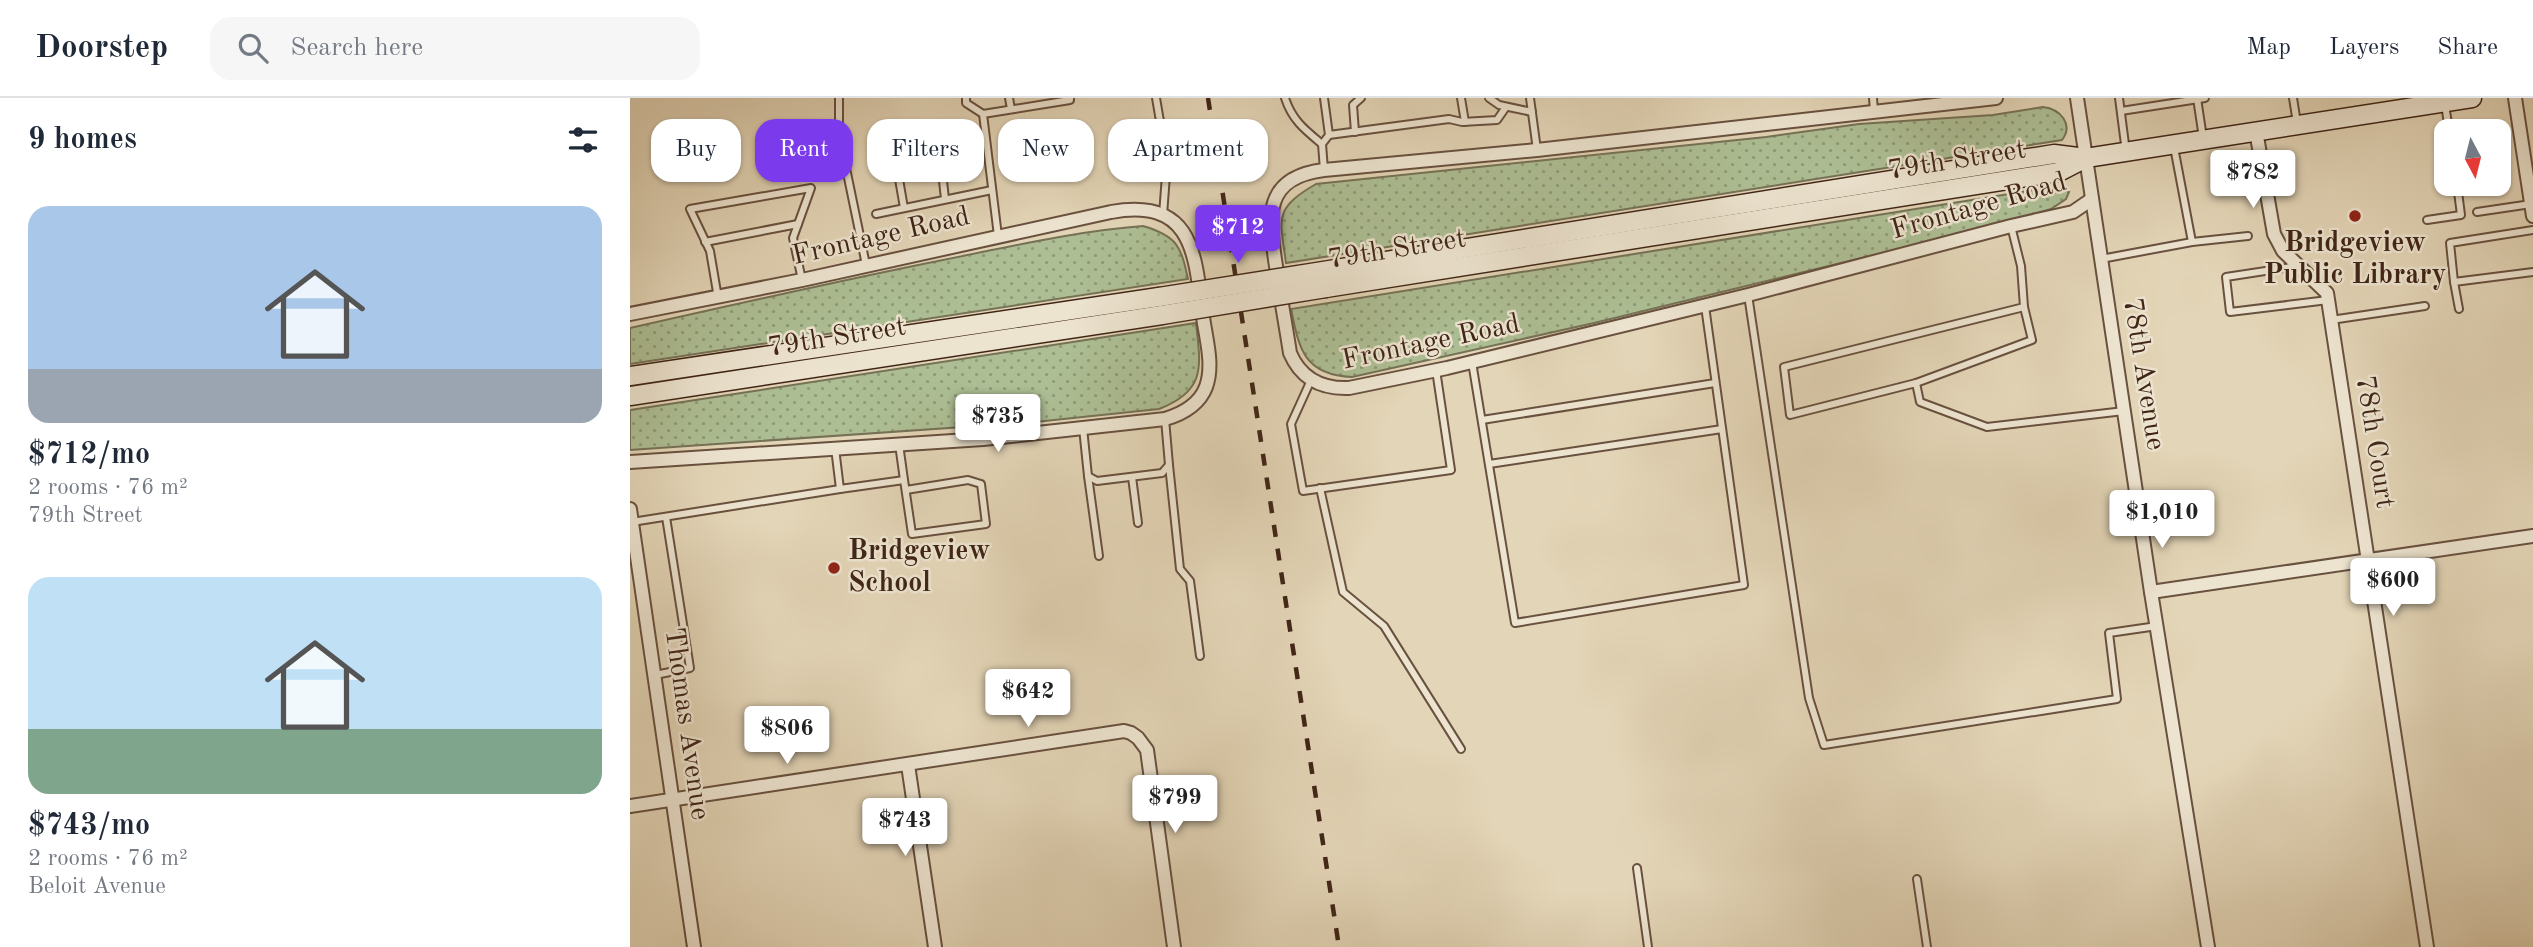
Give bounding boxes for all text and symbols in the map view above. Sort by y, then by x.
search box [210,17,700,80]
icon: search [234,29,272,67]
text: Doorstep [35,32,168,65]
text: Search here [290,35,423,61]
text: Map [2247,36,2291,60]
text: Layers [2329,36,2399,60]
text: Share [2437,36,2498,60]
chip: Buy [651,119,741,182]
chip: Rent [755,119,853,182]
chip: Filters [867,119,984,182]
chip: New [998,119,1094,182]
chip: Apartment [1108,119,1268,182]
north arrow [2434,119,2511,196]
map controls [2434,119,2511,196]
icon: filters [564,121,602,159]
text: 9 homes [28,125,137,155]
street label: 79th Street [1886,136,2028,186]
pin: $782 [2212,150,2294,210]
text: $782 [2226,161,2280,184]
street label: Frontage Road [1888,169,2070,245]
street label: Frontage Road [790,203,972,271]
pin: $712 [1197,206,1279,265]
marker: Bridgeview Public Library [2347,208,2363,224]
text: $712 [1211,216,1265,239]
street label: 79th Street [1326,225,1468,275]
place label: Bridgeview Public Library [2264,230,2446,290]
icon: home [252,251,378,377]
street label: 78th Avenue [2117,296,2169,452]
street label: Frontage Road [1339,310,1523,376]
street label: 79th Street [766,313,908,363]
street label: 78th Court [2350,374,2398,510]
pin: $735 [957,394,1039,454]
text: $735 [971,405,1025,428]
text: $712/mo [28,440,150,470]
text: 2 rooms · 76 m² [28,476,188,499]
pin: $1,010 [2105,490,2219,550]
text: $1,010 [2125,501,2199,524]
text: 79th Street [28,504,143,527]
place label: Bridgeview School [848,538,990,598]
pin: $600 [2352,559,2434,618]
marker: Bridgeview School [826,560,842,576]
text: $600 [2366,569,2420,592]
icon: home [252,622,378,748]
street label: Thomas Avenue [659,626,713,822]
pin: $642 [987,670,1069,729]
text: $642 [1001,680,1055,703]
pin: $806 [746,706,828,766]
text: $806 [760,717,814,740]
pin: $799 [1134,776,1216,835]
text: $799 [1148,786,1202,809]
pin: $743 [864,798,946,858]
text: $743 [878,809,932,832]
text: $743/mo [28,811,150,841]
text: 2 rooms · 76 m² [28,847,188,870]
text: Beloit Avenue [28,875,166,898]

